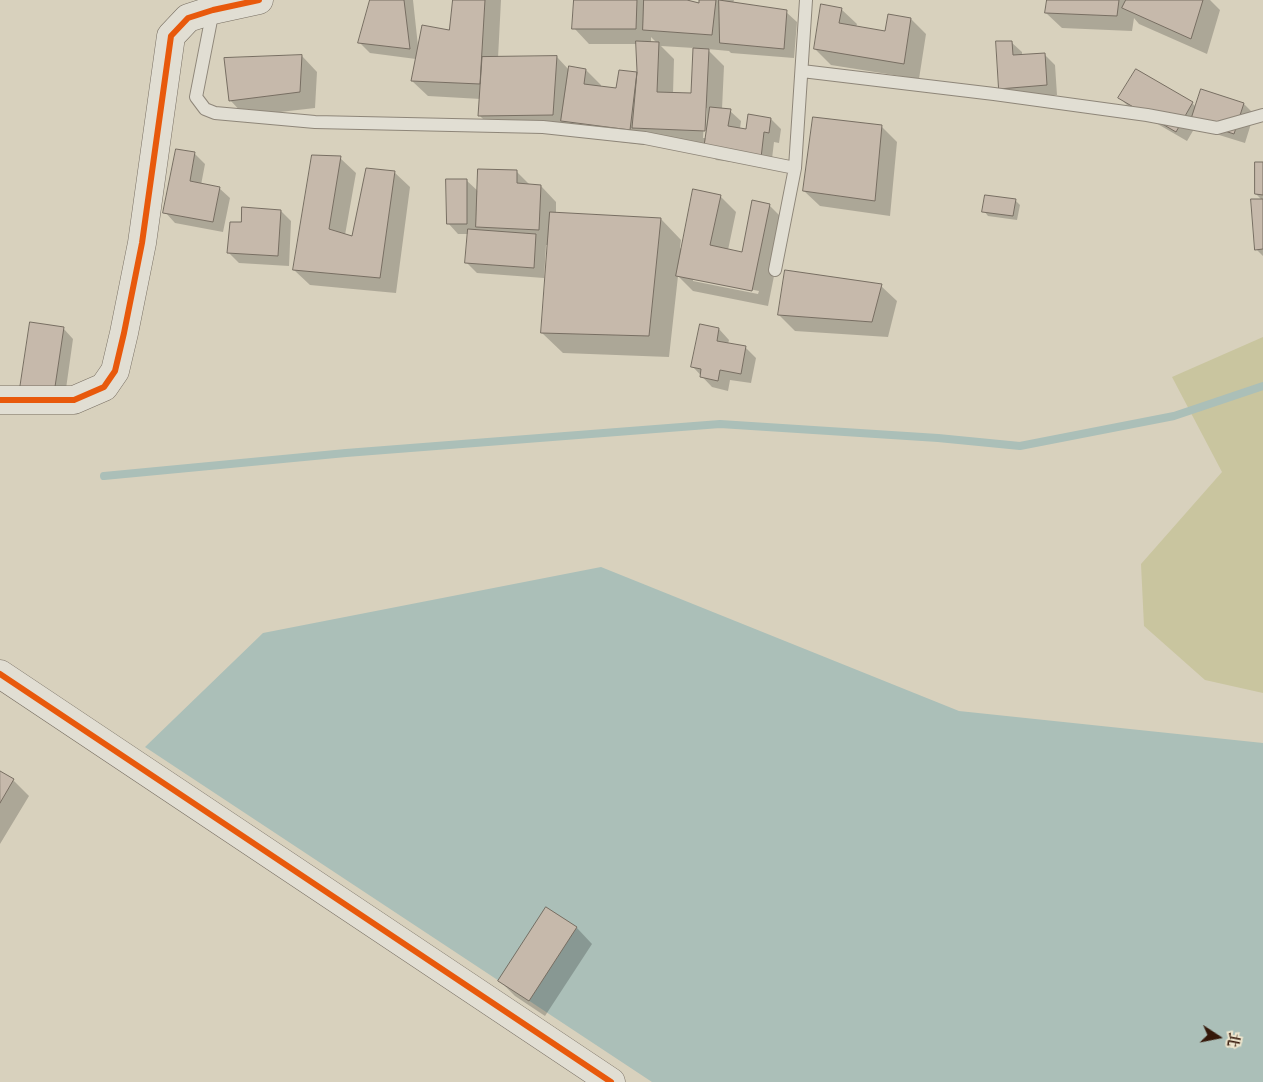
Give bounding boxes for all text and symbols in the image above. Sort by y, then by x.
north arrow [1193,1012,1243,1062]
text: 北 [1224,1031,1243,1048]

